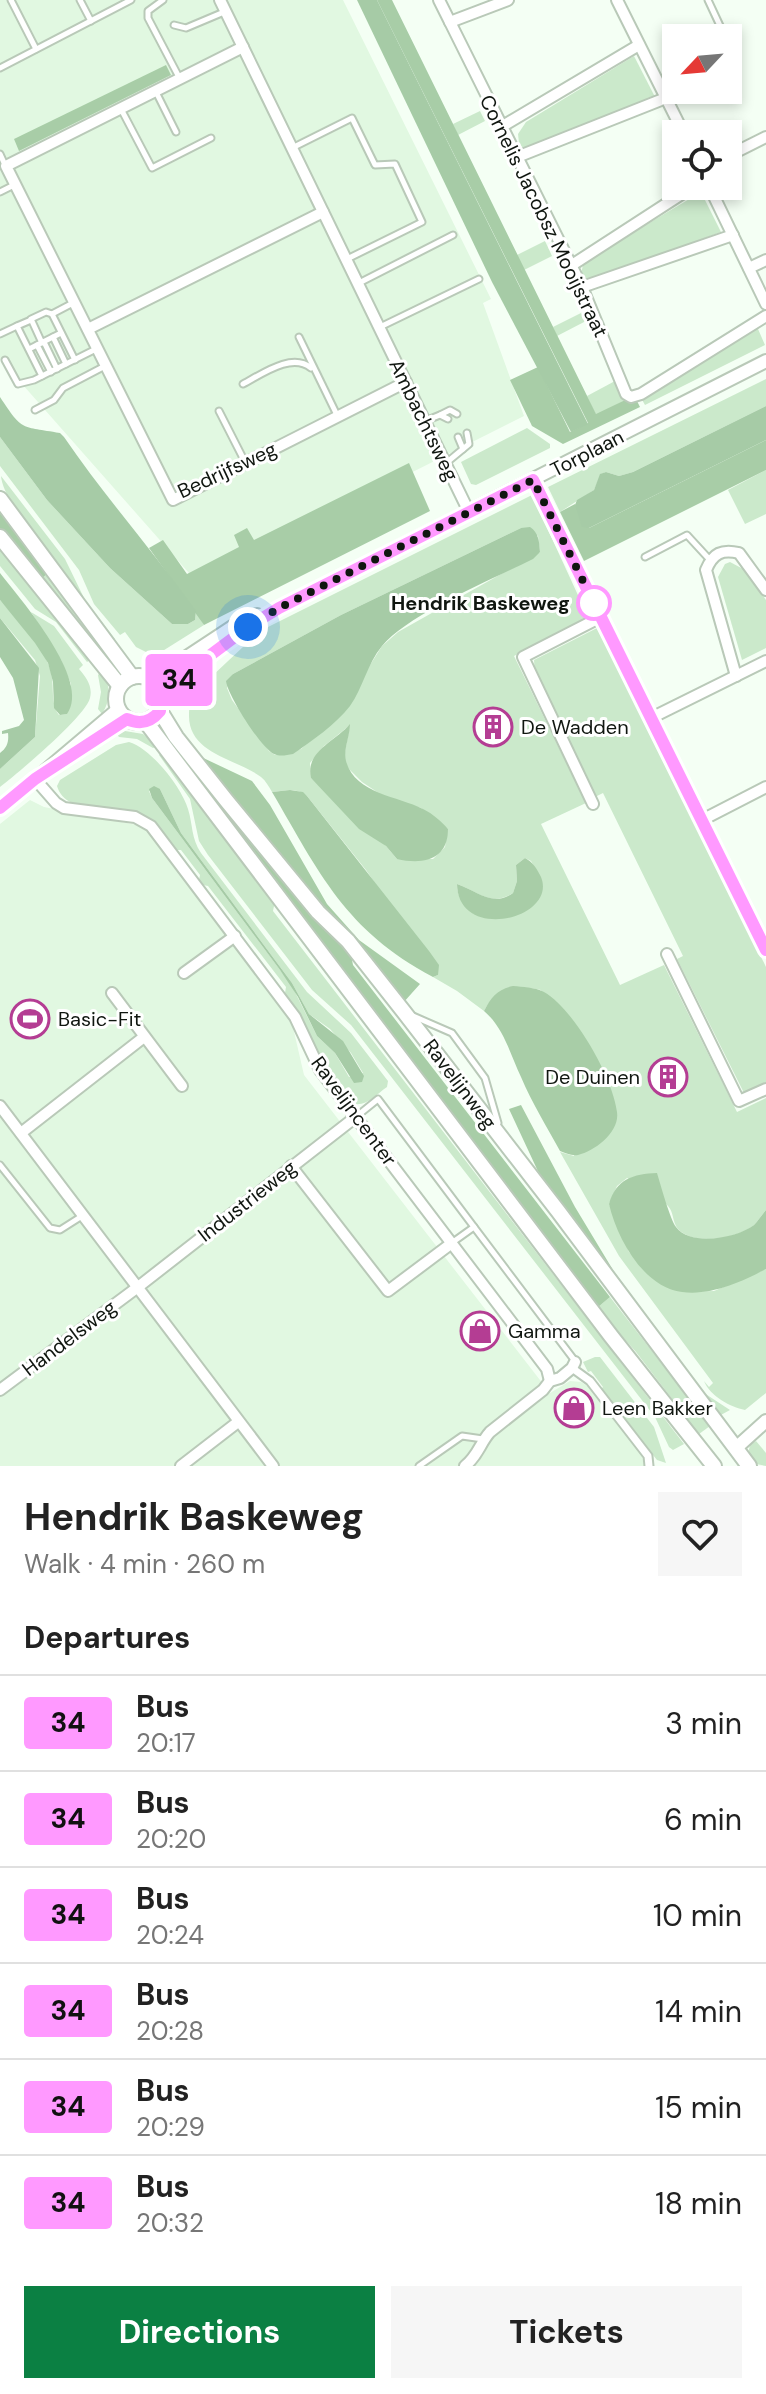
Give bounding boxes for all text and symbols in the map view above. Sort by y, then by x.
north arrow [662,24,742,104]
map controls [662,24,742,200]
street label: Cornelis Jacobsz Mooijstraat [474,90,614,342]
button: locate [662,120,742,200]
street label: Ambachtsweg [383,355,465,485]
street label: Torplaan [546,424,628,482]
street label: Bedrijfsweg [173,436,281,504]
marker: Hendrik Baskeweg [577,586,611,620]
place label: Hendrik Baskeweg [391,590,570,616]
your location [228,607,268,647]
line badge: 34 [143,654,215,706]
text: 34 [161,661,197,698]
building icon: De Wadden [472,706,514,748]
place label: De Wadden [521,714,629,740]
sports icon: Basic-Fit [9,998,51,1040]
place label: Basic-Fit [58,1006,142,1032]
street label: Ravelijnweg [418,1034,502,1134]
street label: Ravelijncenter [305,1051,403,1171]
building icon: De Duinen [647,1056,689,1098]
place label: De Duinen [545,1064,640,1090]
street label: Industrieweg [192,1154,302,1248]
street label: Handelsweg [17,1294,121,1382]
shop icon: Gamma [459,1310,501,1352]
place label: Gamma [508,1318,581,1344]
shop icon: Leen Bakker [553,1387,595,1429]
place label: Leen Bakker [602,1395,713,1421]
text: Hendrik Baskeweg [24,1492,364,1542]
button: heart [658,1492,742,1576]
text: Walk · 4 min · 260 m [24,1547,265,1581]
text: Departures [24,1618,190,1657]
text: Bus [136,1687,190,1726]
text: 34 [50,1704,86,1741]
text: 3 min [665,1704,742,1743]
text: 20:17 [136,1726,196,1760]
text: Bus [136,1783,190,1822]
text: 34 [50,1800,86,1837]
text: 6 min [664,1800,742,1839]
text: 20:20 [136,1822,206,1856]
text: Bus [136,1879,190,1918]
text: 34 [50,1896,86,1933]
text: 10 min [653,1896,742,1935]
text: 20:24 [136,1918,204,1952]
text: Bus [136,1975,190,2014]
text: 34 [50,1992,86,2029]
text: 14 min [655,1992,742,2031]
text: 20:28 [136,2014,204,2048]
text: Bus [136,2071,190,2110]
text: 34 [50,2088,86,2125]
text: 15 min [655,2088,742,2127]
text: 20:29 [136,2110,205,2144]
text: Bus [136,2167,190,2206]
text: 34 [50,2184,86,2221]
text: 18 min [655,2184,742,2223]
text: 20:32 [136,2206,204,2240]
button: Directions [24,2286,375,2378]
button: Tickets [391,2286,742,2378]

